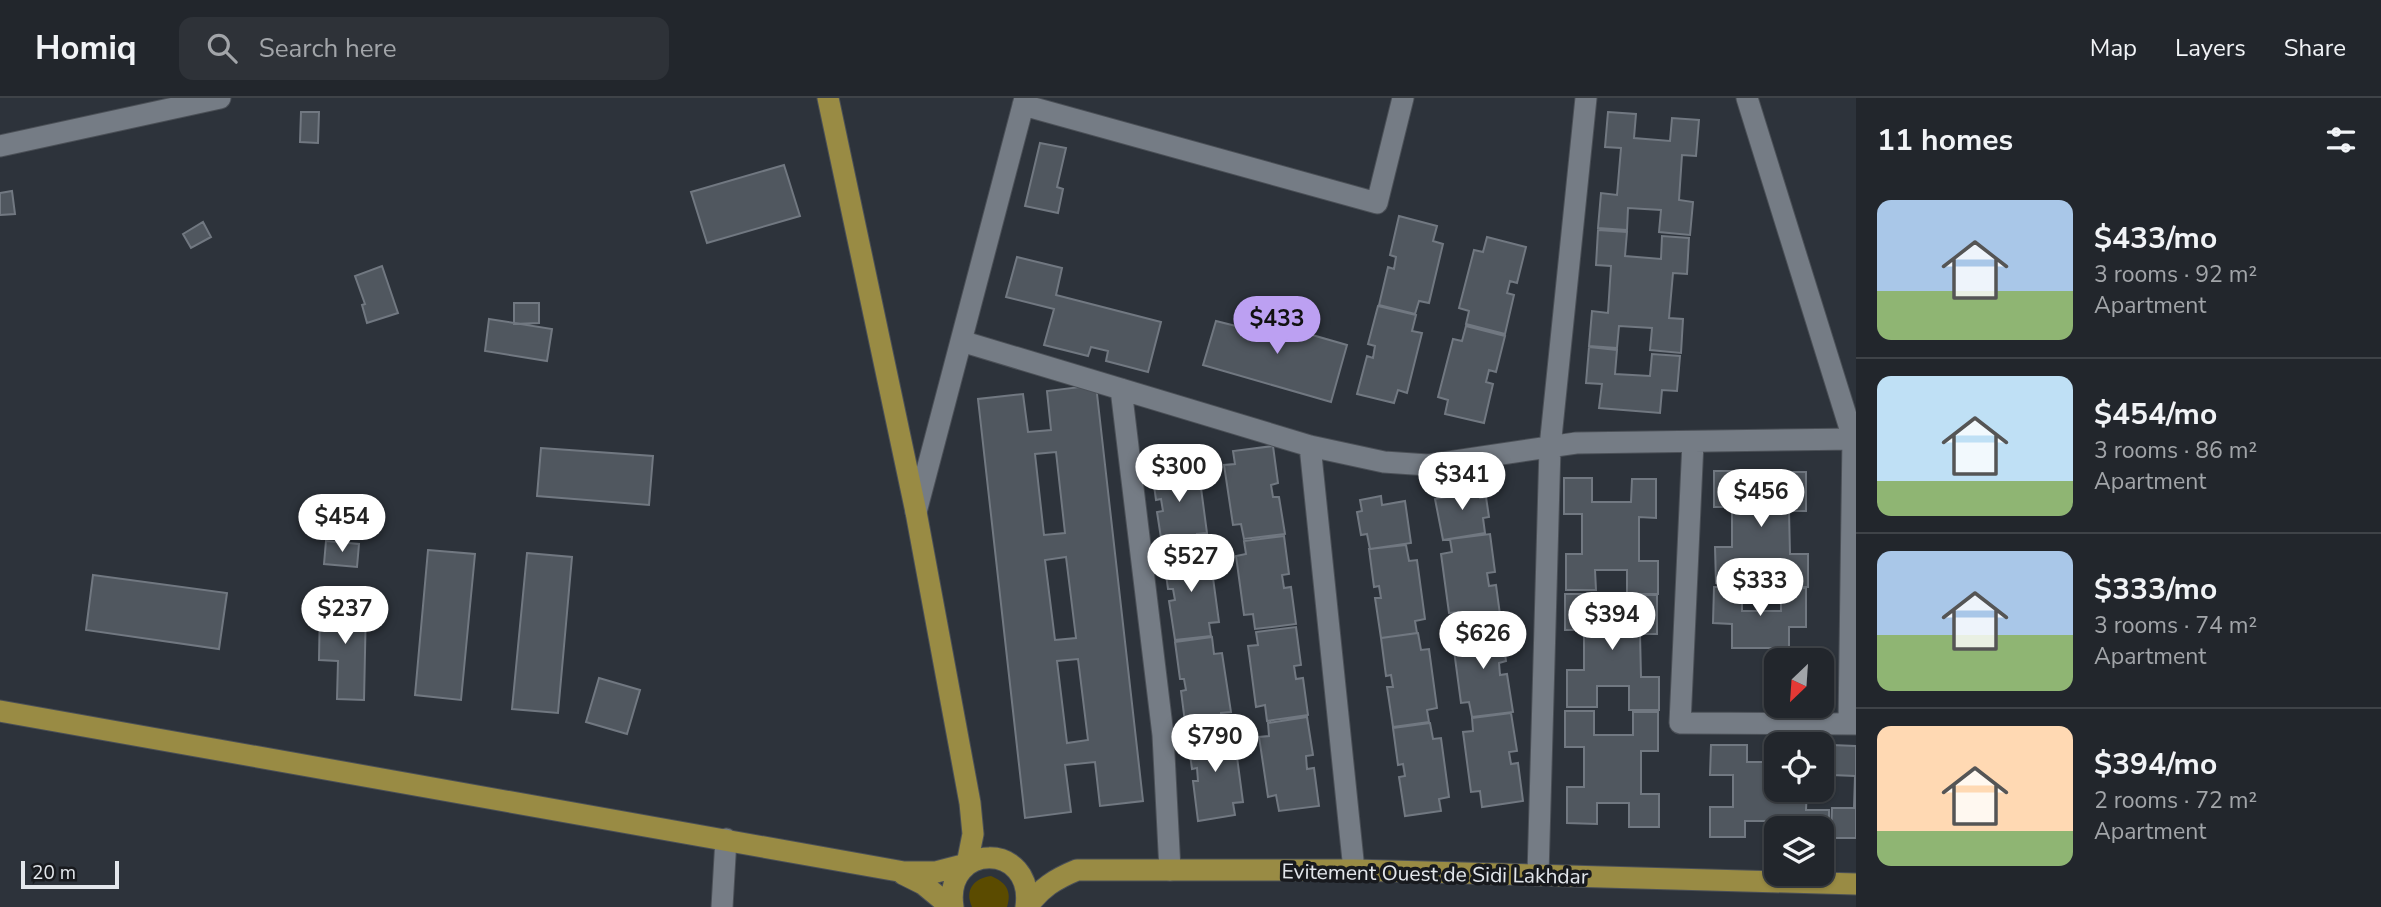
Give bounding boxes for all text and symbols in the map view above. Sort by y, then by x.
search box [179,17,669,80]
text: Homiq [35,26,137,71]
icon: search [203,29,241,67]
text: Search here [259,31,397,66]
text: Map [2090,32,2137,64]
text: Layers [2175,32,2246,64]
text: Share [2284,32,2346,64]
text: 11 homes [1877,120,2013,161]
icon: filters [2322,121,2360,159]
text: $433/mo [2094,218,2217,259]
icon: home [1933,228,2017,312]
text: 3 rooms · 92 m² [2094,259,2257,290]
text: Apartment [2094,290,2206,321]
pin: $433 [1236,296,1318,356]
text: $433 [1249,303,1305,334]
text: $454/mo [2094,394,2217,435]
icon: home [1933,404,2017,488]
text: 3 rooms · 86 m² [2094,435,2257,466]
pin: $300 [1138,444,1220,504]
text: $300 [1151,451,1207,482]
pin: $341 [1421,452,1503,512]
text: $341 [1434,459,1490,490]
text: Apartment [2094,466,2206,497]
pin: $456 [1720,470,1802,529]
text: $456 [1733,476,1789,507]
pin: $454 [301,494,383,554]
text: $454 [314,501,370,532]
pin: $527 [1150,534,1232,594]
text: $527 [1163,541,1219,572]
pin: $333 [1719,559,1801,618]
text: $333 [1732,565,1788,596]
text: $333/mo [2094,569,2217,610]
icon: home [1933,579,2017,663]
pin: $237 [304,587,386,646]
pin: $394 [1571,592,1653,652]
text: $237 [317,593,373,624]
text: $394 [1584,599,1640,630]
text: 3 rooms · 74 m² [2094,610,2257,641]
pin: $626 [1442,612,1524,671]
text: $626 [1455,618,1511,649]
text: Apartment [2094,641,2206,672]
north arrow [1764,648,1834,718]
map controls [1764,648,1834,886]
pin: $790 [1174,714,1256,774]
text: $790 [1187,721,1243,752]
button: locate [1764,732,1834,802]
text: $394/mo [2094,744,2217,785]
icon: home [1933,754,2017,838]
text: 2 rooms · 72 m² [2094,785,2257,816]
button: layers [1764,816,1834,886]
text: Apartment [2094,816,2206,847]
street label: Evitement Ouest de Sidi Lakhdar [1281,857,1589,891]
scale bar [21,858,119,890]
text: 20 m [32,860,76,886]

